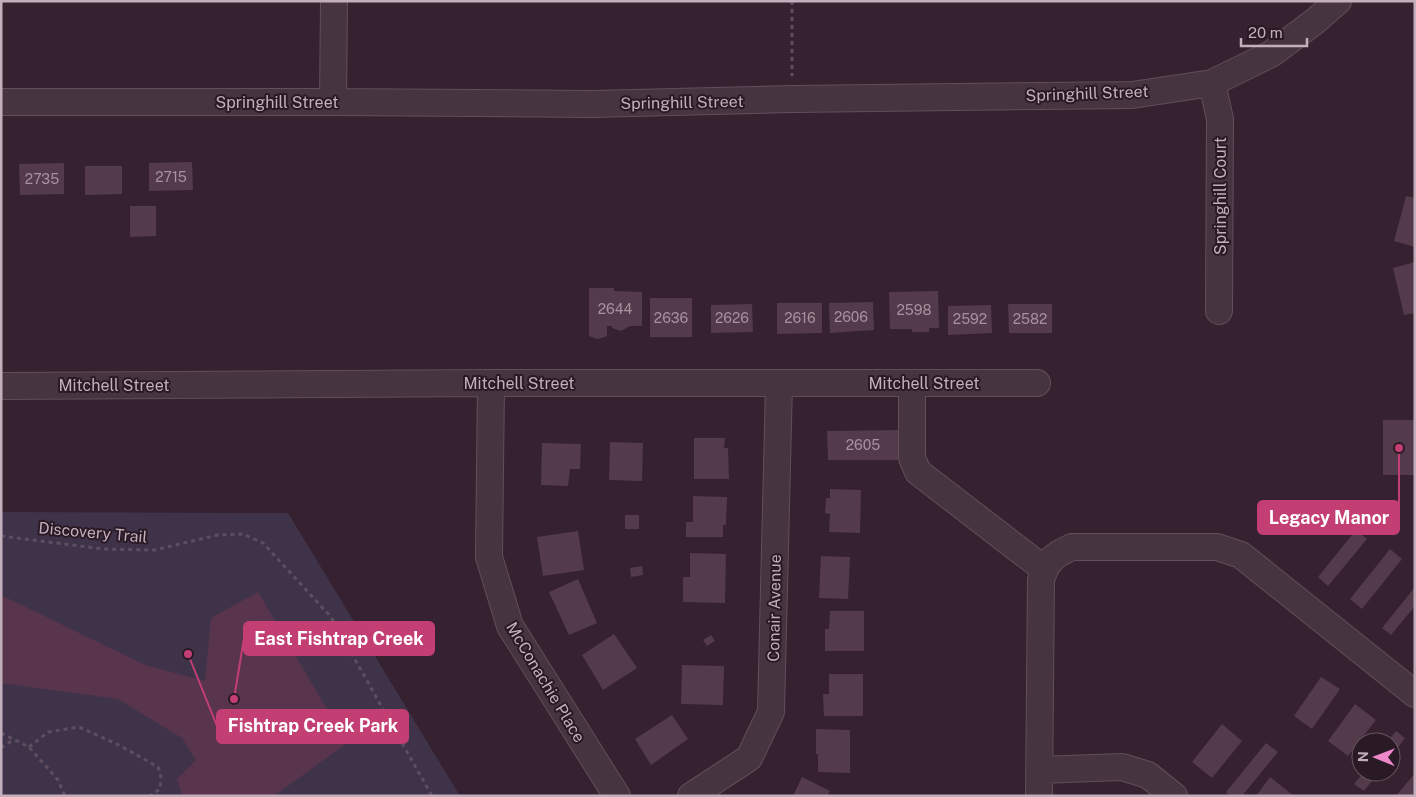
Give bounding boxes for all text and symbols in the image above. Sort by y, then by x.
scale bar [1241,15,1307,47]
text: 20 m [1248,24,1283,41]
street label: Springhill Street [1025,82,1149,105]
street label: Springhill Street [620,92,744,113]
street label: Springhill Street [215,93,339,112]
street label: Springhill Court [1211,137,1230,255]
house number: 2715 [155,169,187,185]
house number: 2735 [25,171,59,187]
house number: 2644 [598,301,633,317]
house number: 2598 [896,302,932,318]
house number: 2606 [834,309,868,325]
house number: 2636 [654,310,688,326]
house number: 2626 [715,310,749,326]
house number: 2616 [784,310,816,326]
house number: 2592 [953,311,987,327]
house number: 2582 [1013,311,1047,327]
street label: Mitchell Street [463,374,575,393]
street label: Mitchell Street [868,374,980,393]
street label: Mitchell Street [58,376,170,395]
house number: 2605 [846,437,880,453]
callout: Legacy Manor [1258,501,1399,534]
text: Legacy Manor [1269,507,1390,528]
street label: Discovery Trail [38,518,148,547]
street label: Conair Avenue [764,554,785,662]
street label: McConachie Place [502,619,589,746]
callout: East Fishtrap Creek [244,622,434,655]
text: East Fishtrap Creek [254,628,424,649]
callout: Fishtrap Creek Park [217,710,408,743]
text: Fishtrap Creek Park [228,715,399,736]
north arrow [1351,732,1401,782]
text: N [1355,751,1371,762]

